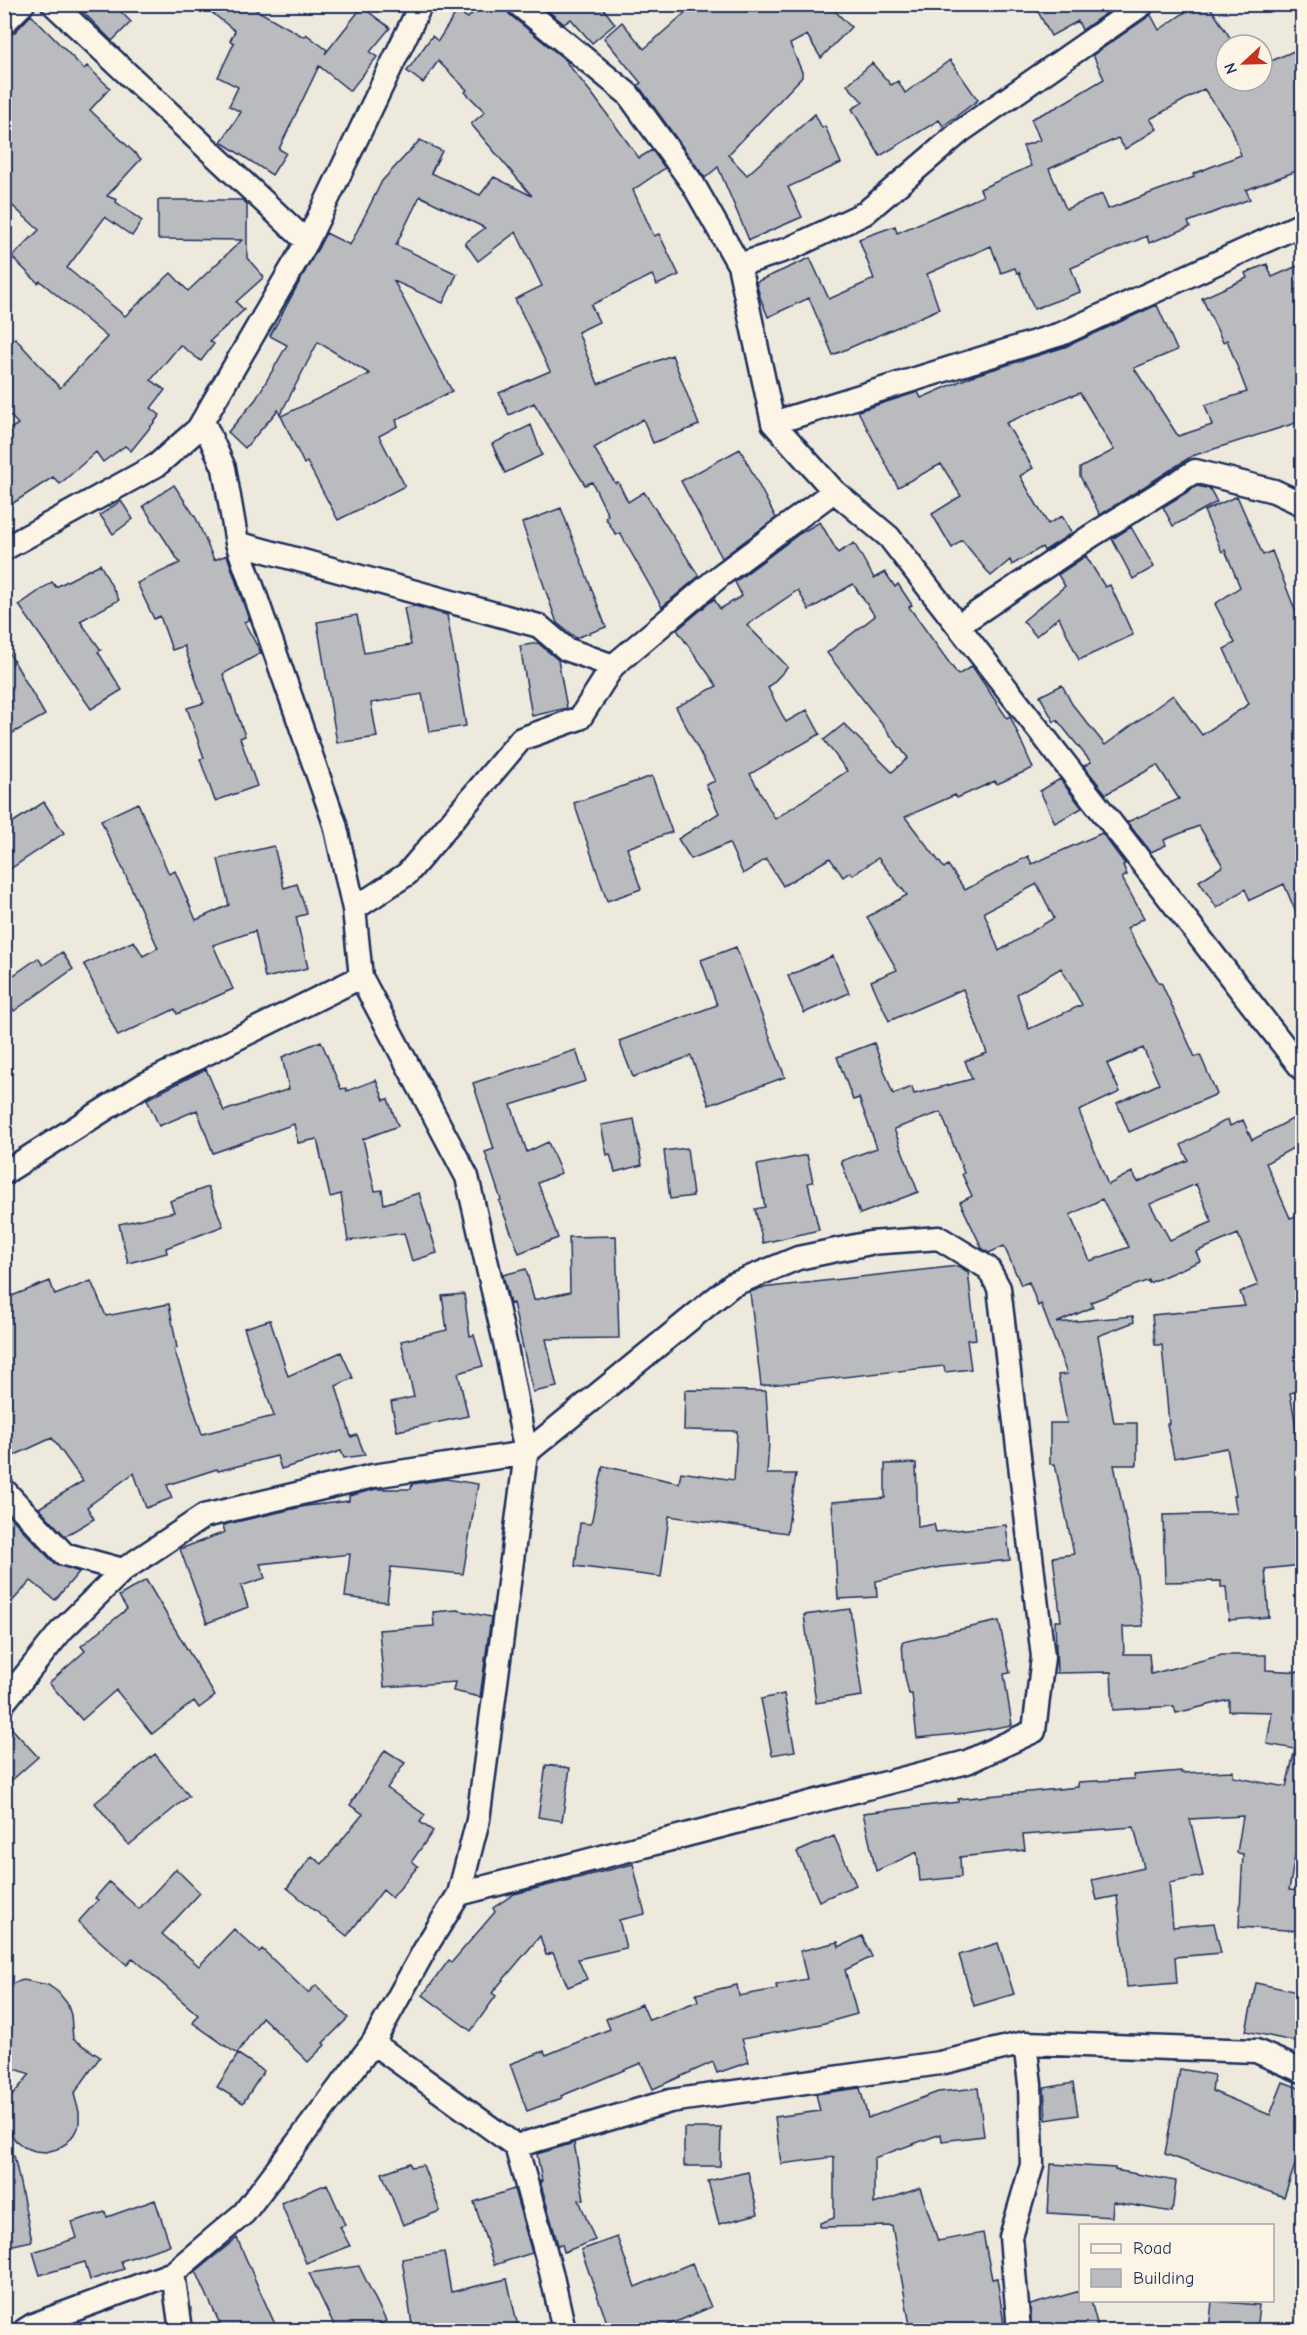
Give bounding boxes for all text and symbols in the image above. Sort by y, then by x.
north arrow [1214,33,1274,93]
text: N [1221,60,1241,76]
legend [1079,2224,1274,2302]
text: Road [1133,2238,1172,2259]
text: Building [1133,2268,1195,2289]

